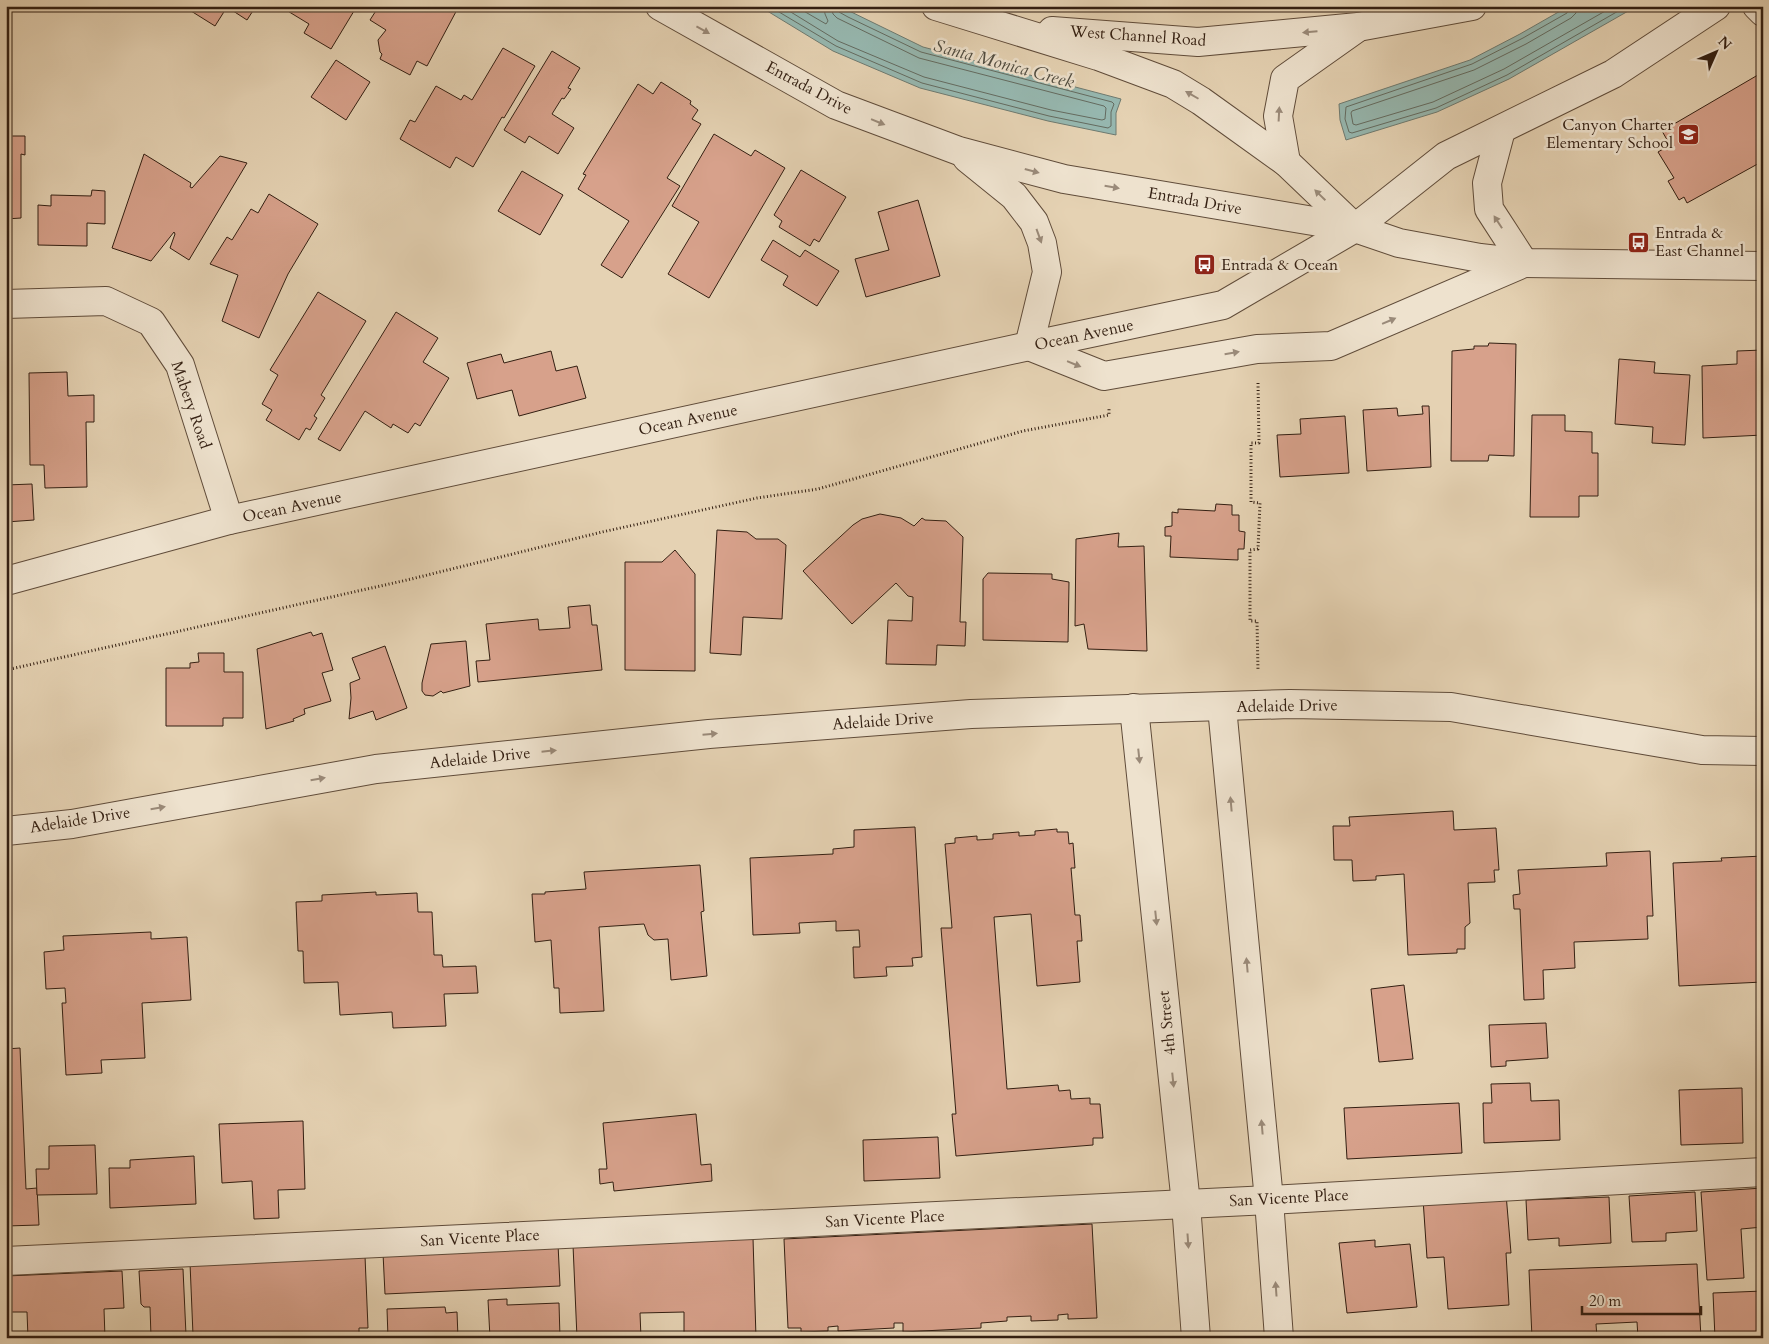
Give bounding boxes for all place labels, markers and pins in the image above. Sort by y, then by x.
place label: Canyon Charter Elementary School [1546,114,1673,154]
school or university icon: Canyon Charter Elementary School [1677,122,1701,146]
place label: Entrada & East Channel [1655,222,1744,262]
bus stop icon: Entrada & East Channel [1627,230,1651,254]
bus stop icon: Entrada & Ocean [1193,253,1217,277]
place label: Entrada & Ocean [1221,254,1338,276]

